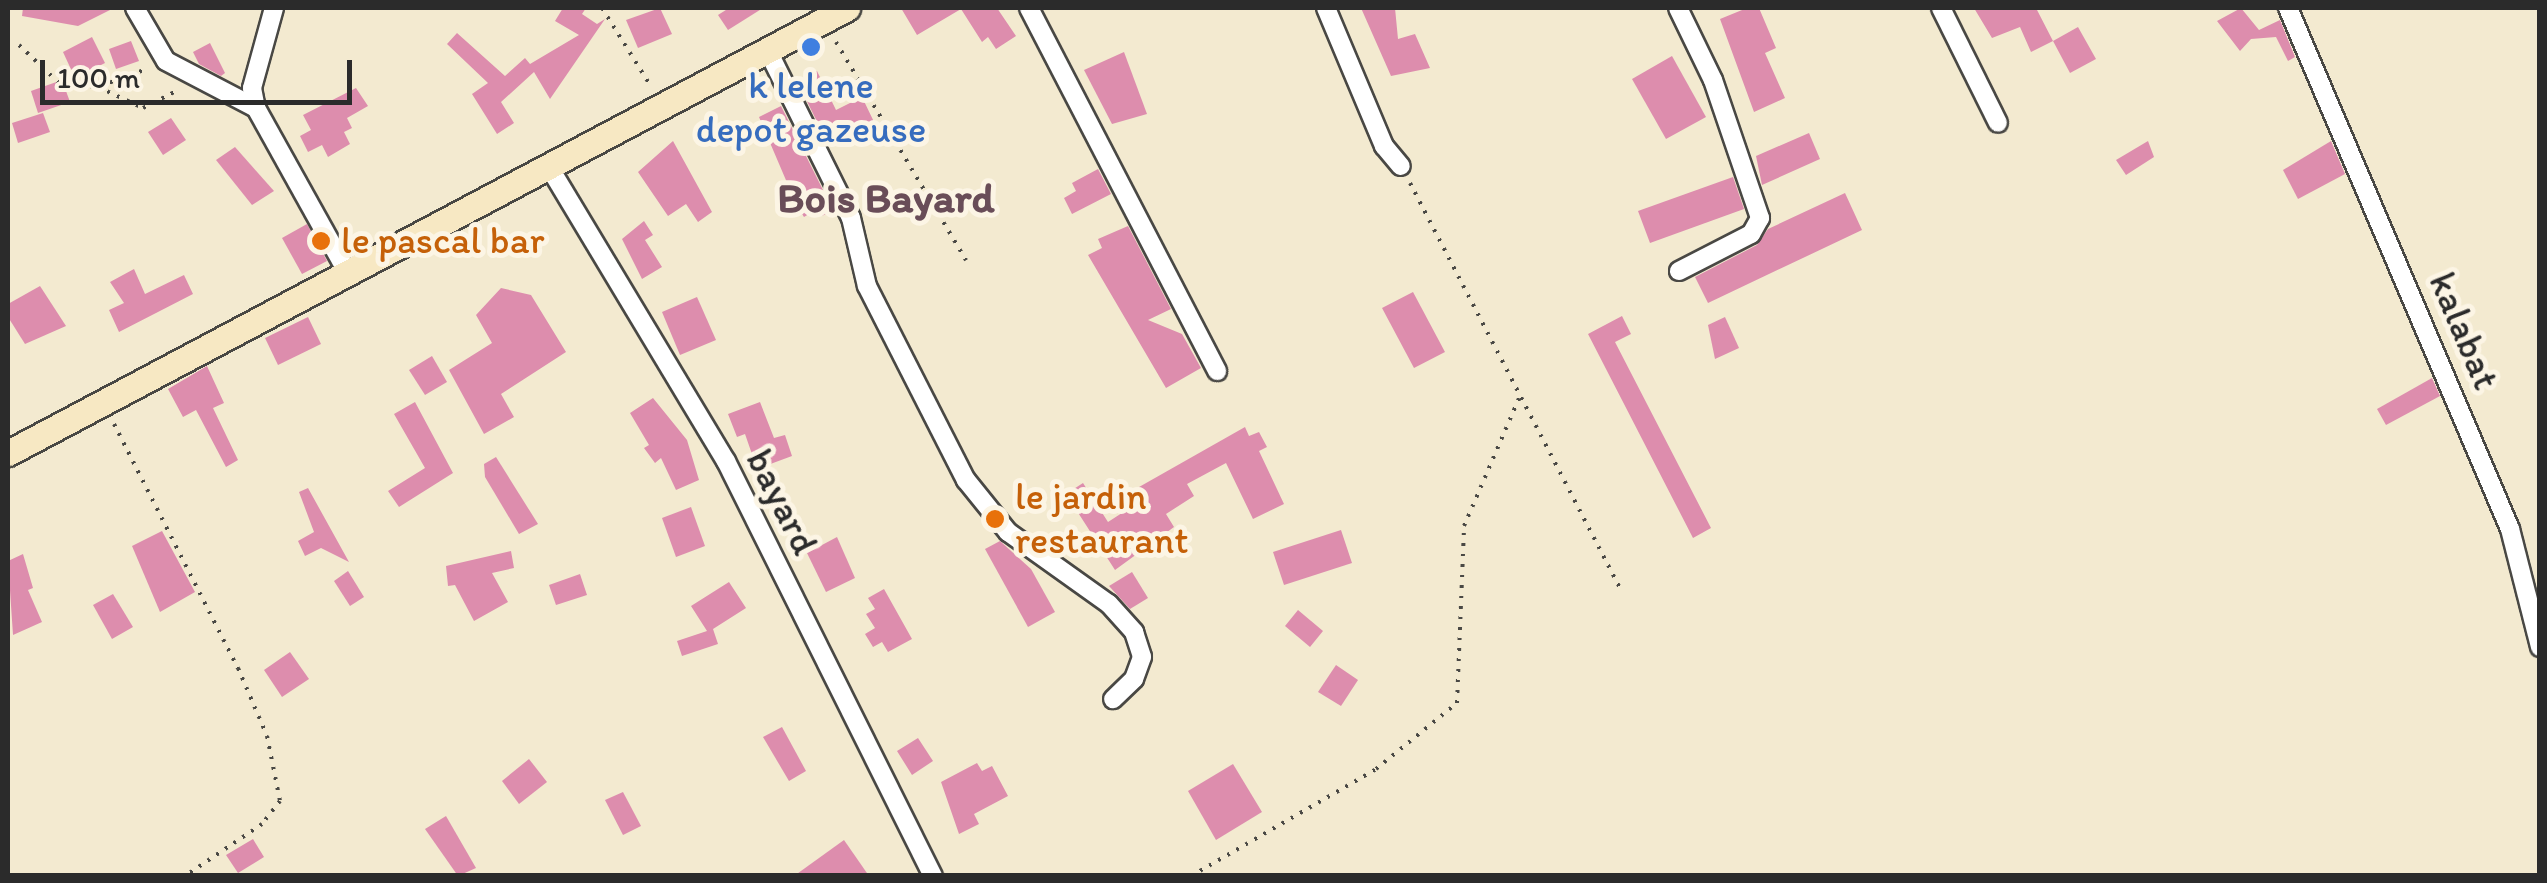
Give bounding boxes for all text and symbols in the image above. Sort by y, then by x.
marker: k lelene depot gazeuse [800,36,822,58]
scale bar [45,40,358,102]
text: 100 m [57,59,140,96]
place label: k lelene depot gazeuse [696,63,926,152]
district label: Bois Bayard [778,173,994,223]
place label: le pascal bar [341,218,545,264]
marker: le pascal bar [310,230,332,252]
street label: kalabat [2419,266,2509,396]
street label: bayard [736,442,828,562]
place label: le jardin restaurant [1015,474,1189,564]
marker: le jardin restaurant [984,508,1006,530]

